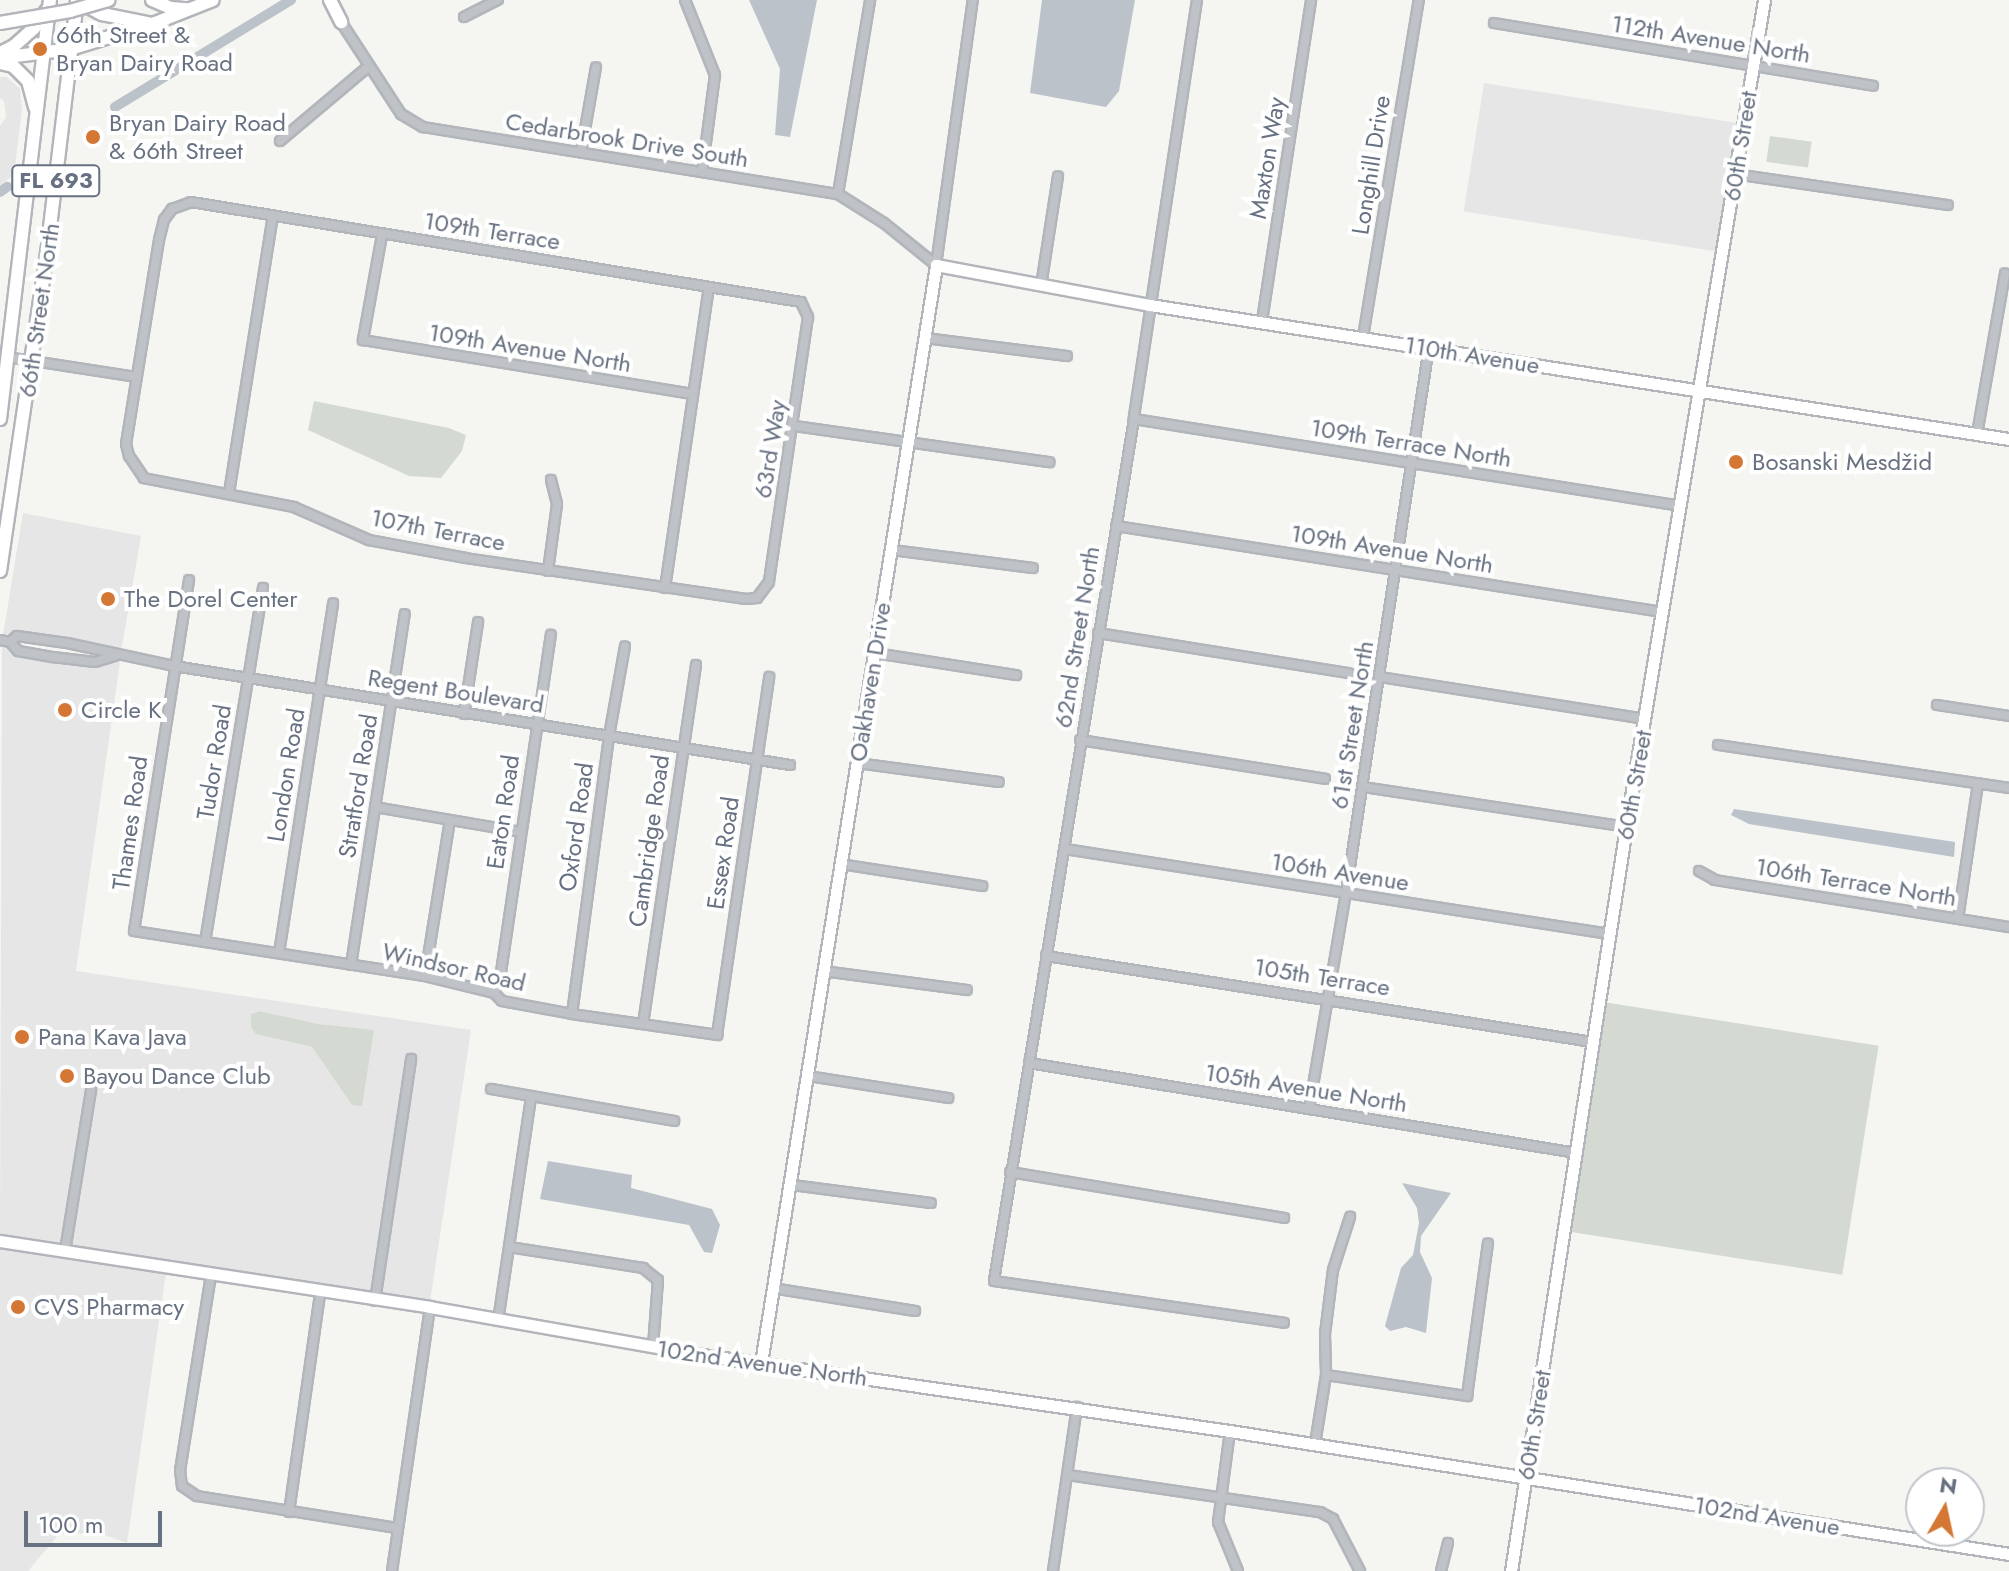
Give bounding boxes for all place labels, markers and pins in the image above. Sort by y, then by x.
place label: 66th Street & Bryan Dairy Road [56,21,233,77]
marker: 66th Street & Bryan Dairy Road [31,40,49,58]
place label: Bryan Dairy Road & 66th Street [109,109,286,165]
marker: Bryan Dairy Road & 66th Street [84,128,102,146]
place label: Bosanski Mesdžid [1752,448,1932,476]
marker: Bosanski Mesdžid [1727,453,1745,471]
place label: The Dorel Center [124,585,297,613]
marker: The Dorel Center [99,590,117,608]
place label: Circle K [81,696,162,724]
marker: Circle K [56,701,74,719]
place label: Pana Kava Java [38,1023,187,1051]
marker: Pana Kava Java [13,1028,31,1046]
place label: Bayou Dance Club [83,1062,271,1090]
marker: Bayou Dance Club [58,1067,76,1085]
place label: CVS Pharmacy [34,1293,184,1321]
marker: CVS Pharmacy [9,1298,27,1316]

